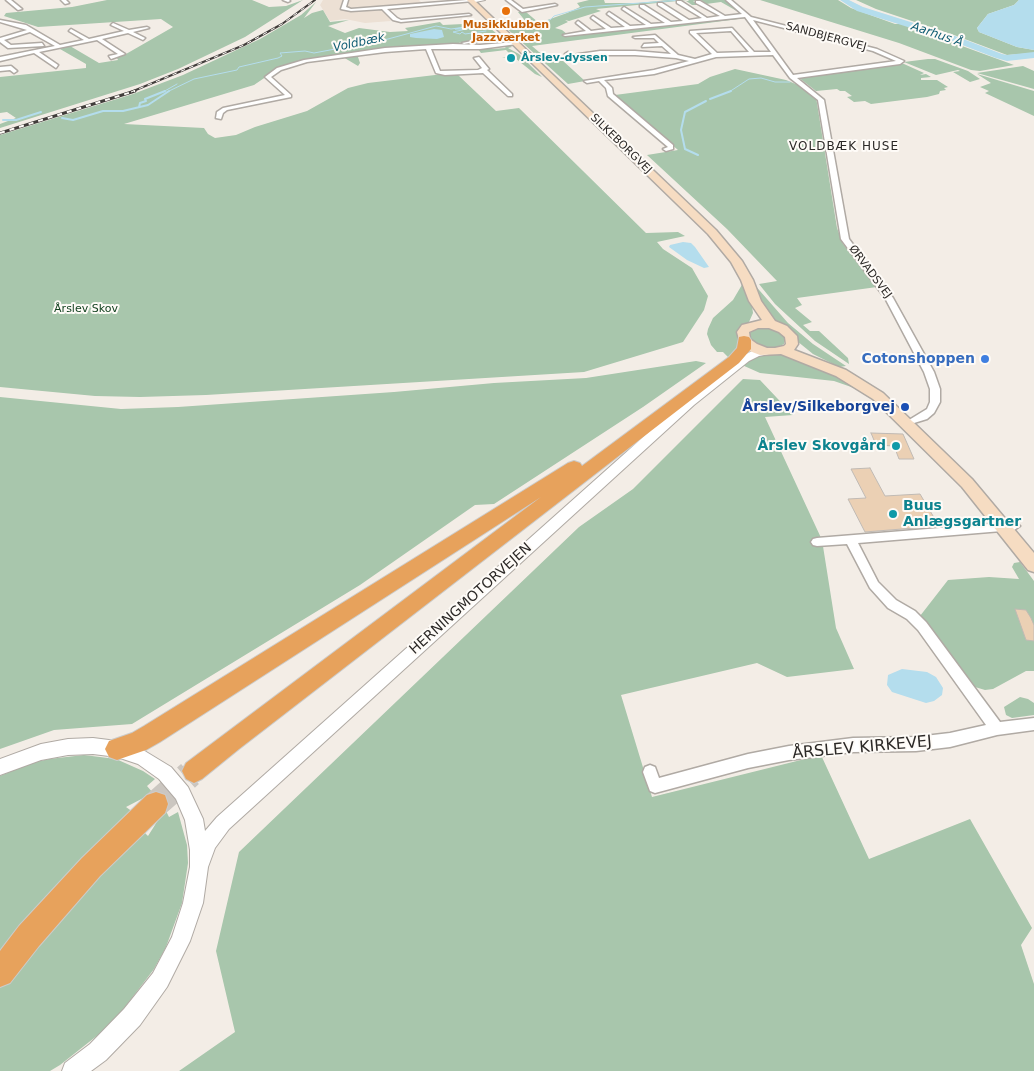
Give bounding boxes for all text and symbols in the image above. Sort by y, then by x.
marker: Musikklubben Jazzværket [500,5,512,17]
place label: Musikklubben Jazzværket [463,18,549,44]
water label: Aarhus Å [909,19,965,51]
street label: SANDBJERGVEJ [784,20,868,54]
water label: Voldbæk [332,31,386,55]
place label: Årslev-dyssen [521,51,608,65]
marker: Årslev-dyssen [505,52,517,64]
street label: SILKEBORGVEJ [587,111,655,177]
district label: VOLDBÆK HUSE [788,140,900,154]
street label: ØRVADSVEJ [846,243,894,301]
park label: Årslev Skov [54,302,118,316]
place label: Cotonshoppen [861,351,975,367]
marker: Cotonshoppen [979,353,991,365]
place label: Årslev/Silkeborgvej [742,399,895,415]
marker: Årslev/Silkeborgvej [899,401,911,413]
place label: Årslev Skovgård [757,438,886,454]
marker: Årslev Skovgård [890,440,902,452]
place label: Buus Anlægsgartner [903,498,1021,530]
marker: Buus Anlægsgartner [887,508,899,520]
street label: HERNINGMOTORVEJEN [406,540,536,658]
street label: ÅRSLEV KIRKEVEJ [791,732,933,764]

